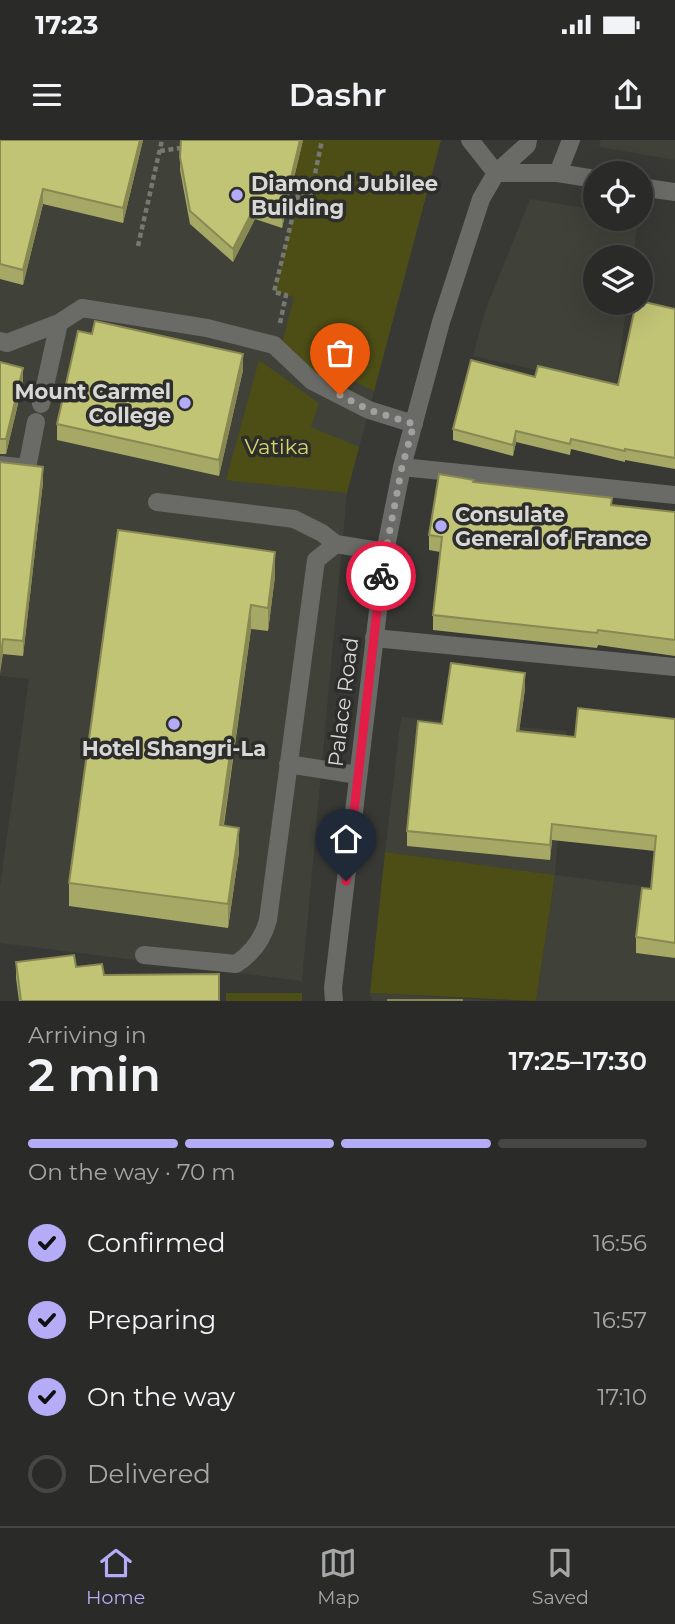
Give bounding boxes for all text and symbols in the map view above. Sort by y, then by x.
text: 17:23 [35,9,98,41]
text: Dashr [289,75,386,114]
icon: menu [28,76,66,114]
icon: share [609,76,647,114]
map controls [583,161,653,315]
button: locate [583,161,653,231]
place label: Diamond Jubilee Building [251,171,438,220]
marker: Diamond Jubilee Building [229,187,245,203]
button: layers [583,245,653,315]
pin [310,323,370,395]
icon: bag [321,334,359,372]
place label: Mount Carmel College [14,379,171,428]
marker: Mount Carmel College [177,395,193,411]
park label: Vatika [245,434,309,459]
place label: Consulate General of France [455,502,648,551]
marker: Consulate General of France [433,518,449,534]
courier [346,541,416,611]
icon: bike [362,557,400,595]
street label: Palace Road [323,636,363,768]
marker: Hotel Shangri-La [166,716,182,732]
place label: Hotel Shangri-La [82,736,266,761]
pin [316,809,376,881]
icon: home [327,820,365,858]
text: Arriving in [28,1021,147,1049]
text: 17:25–17:30 [508,1045,647,1077]
text: 2 min [28,1046,161,1103]
text: On the way · 70 m [28,1158,236,1186]
icon: check [28,1224,66,1262]
text: Confirmed [87,1227,226,1259]
text: 16:56 [593,1229,647,1257]
icon: check [28,1301,66,1339]
text: Preparing [87,1304,216,1336]
text: 16:57 [594,1306,647,1334]
icon: check [28,1378,66,1416]
text: On the way [87,1381,235,1413]
text: 17:10 [597,1383,647,1411]
text: Delivered [87,1458,211,1490]
tab: Home [86,1544,145,1609]
tab: Map [317,1544,360,1609]
tab: Saved [532,1544,589,1609]

